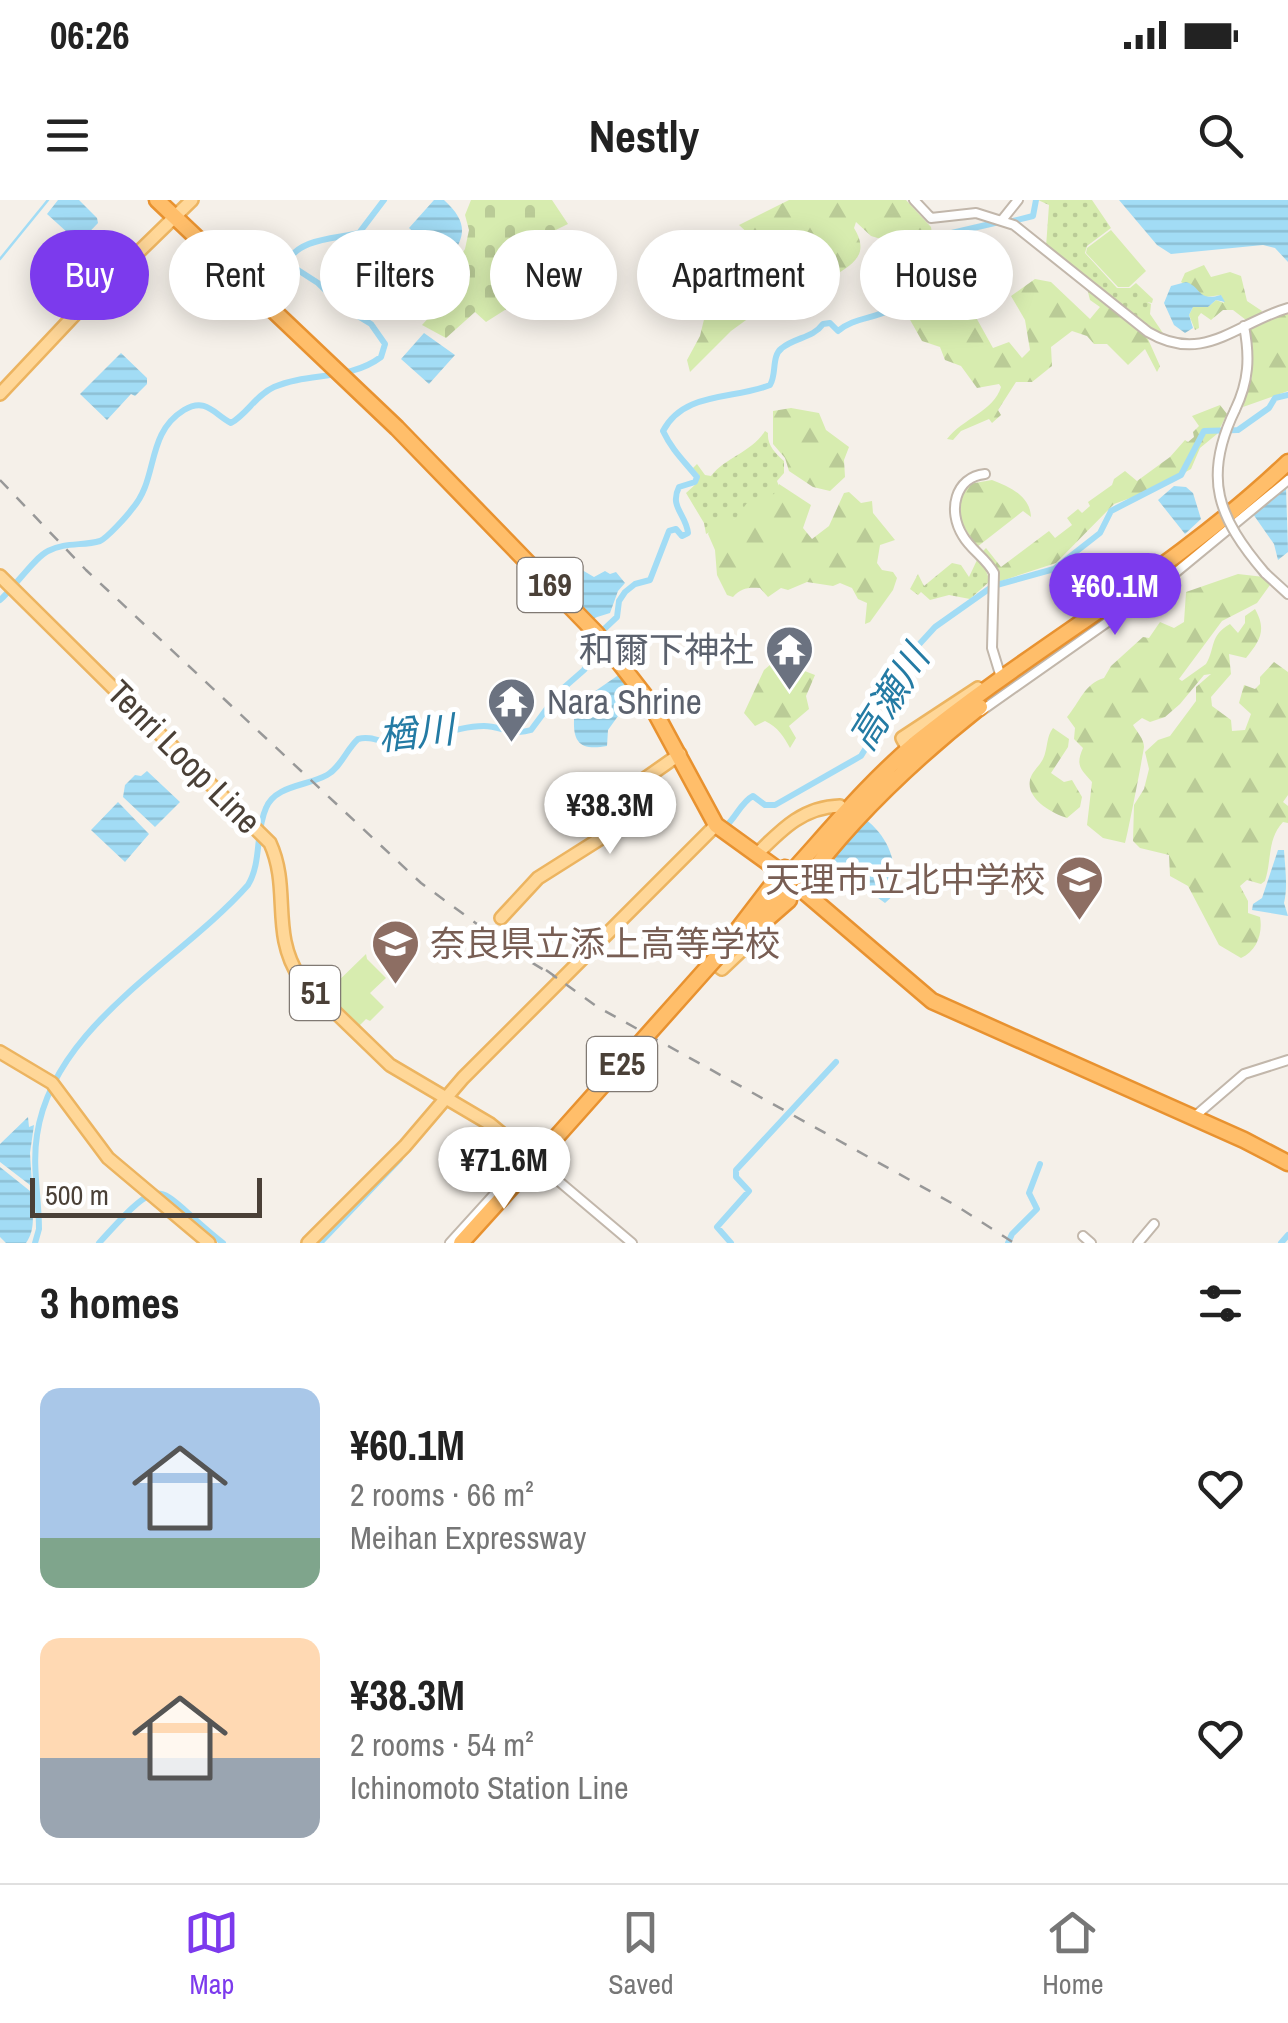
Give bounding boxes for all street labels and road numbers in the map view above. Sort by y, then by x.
road number: 169 [518,558,582,612]
street label: Tenri Loop Line [97,670,271,844]
road number: 51 [290,966,340,1020]
road number: E25 [587,1037,657,1091]

